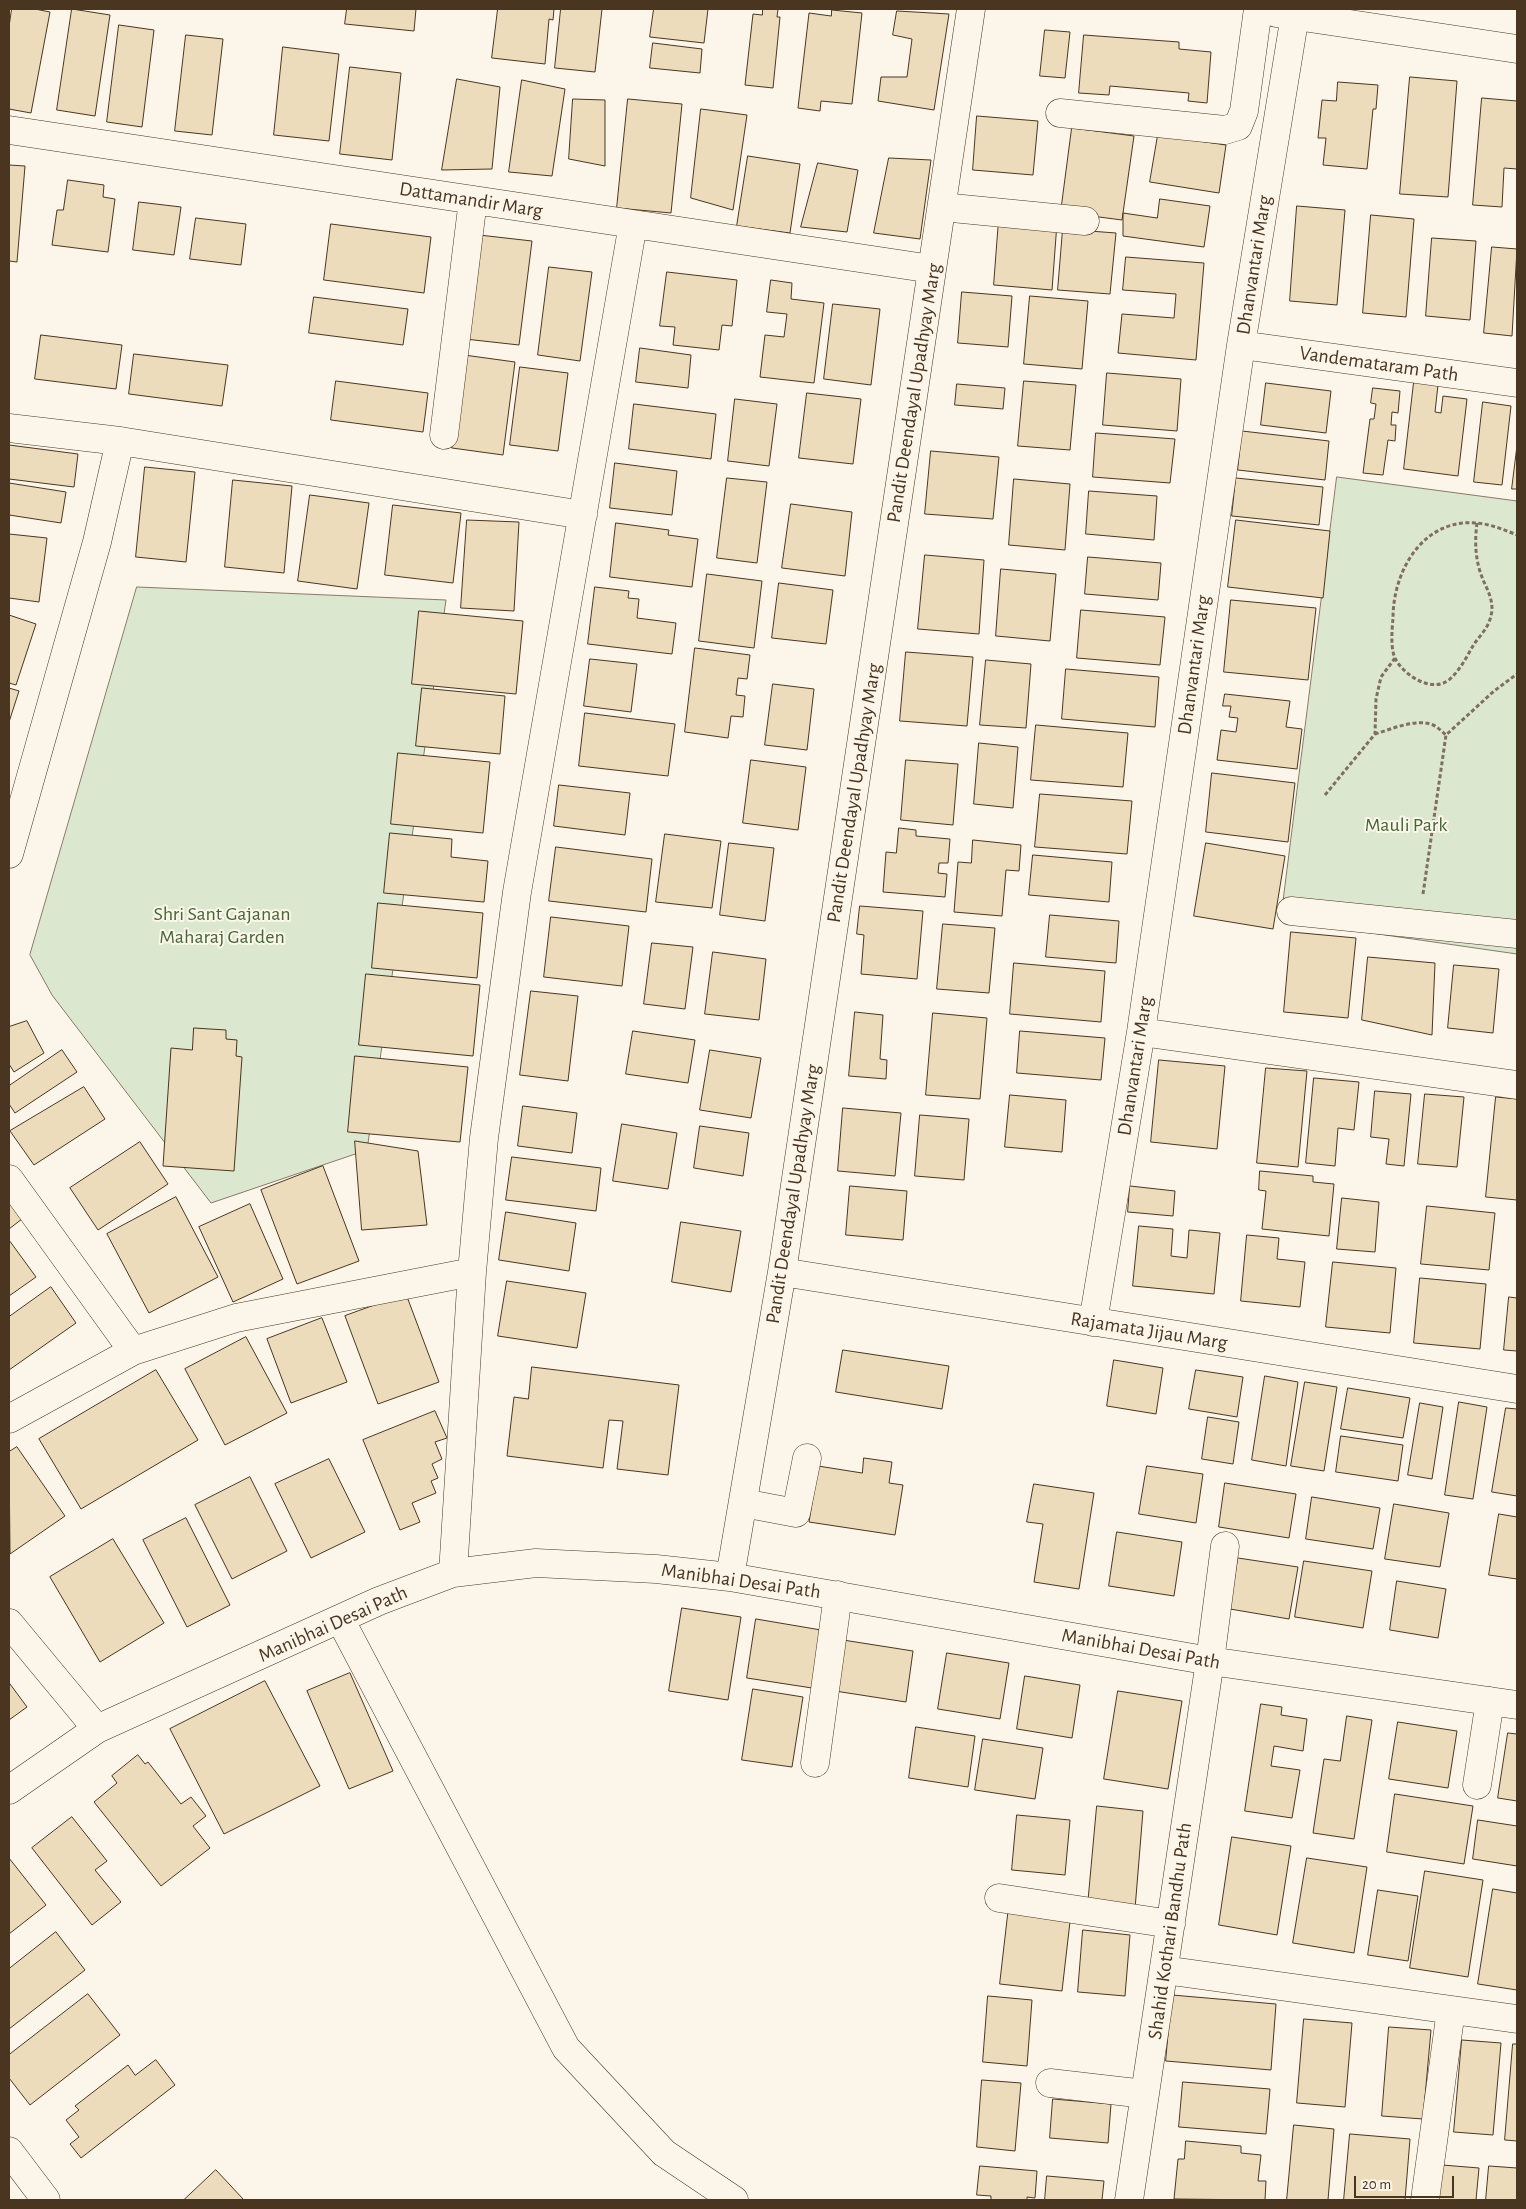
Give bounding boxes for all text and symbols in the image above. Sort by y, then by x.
street label: Dattamandir Marg [397,177,545,223]
street label: Dhanvantari Marg [1231,194,1277,336]
street label: Pandit Deendayal Upadhyay Marg [882,261,946,525]
street label: Vandemataram Path [1298,341,1460,387]
street label: Dhanvantari Marg [1172,594,1216,736]
street label: Pandit Deendayal Upadhyay Marg [822,661,886,925]
park label: Mauli Park [1365,813,1447,837]
park label: Shri Sant Gajanan Maharaj Garden [153,902,291,949]
street label: Dhanvantari Marg [1112,995,1158,1137]
street label: Pandit Deendayal Upadhyay Marg [761,1062,825,1326]
street label: Rajamata Jijau Marg [1069,1307,1229,1355]
street label: Manibhai Desai Path [660,1558,822,1604]
street label: Manibhai Desai Path [255,1580,411,1668]
street label: Manibhai Desai Path [1060,1623,1222,1675]
street label: Shahid Kothari Bandhu Path [1143,1821,1197,2041]
scale bar [1356,2166,1456,2198]
text: 20 m [1362,2177,1391,2192]

